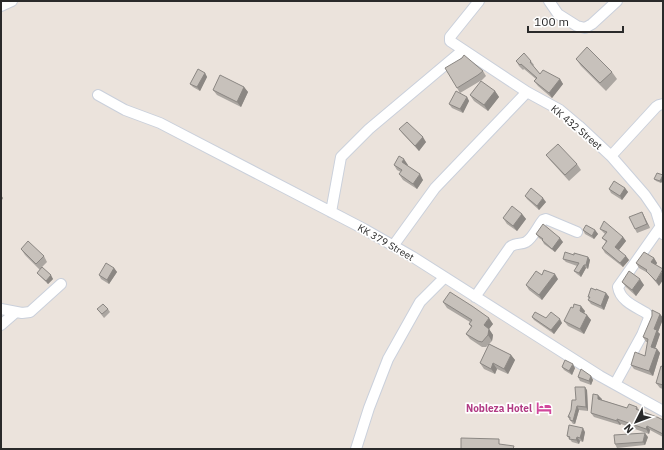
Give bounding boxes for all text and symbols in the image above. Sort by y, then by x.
scale bar [528,8,623,34]
text: 100 m [534,14,569,29]
street label: KK 432 Street [548,102,605,153]
street label: KK 379 Street [355,221,417,264]
hotel icon: Nobleza Hotel [535,399,553,417]
place label: Nobleza Hotel [466,402,532,415]
north arrow [616,402,656,442]
text: N [621,421,636,436]

